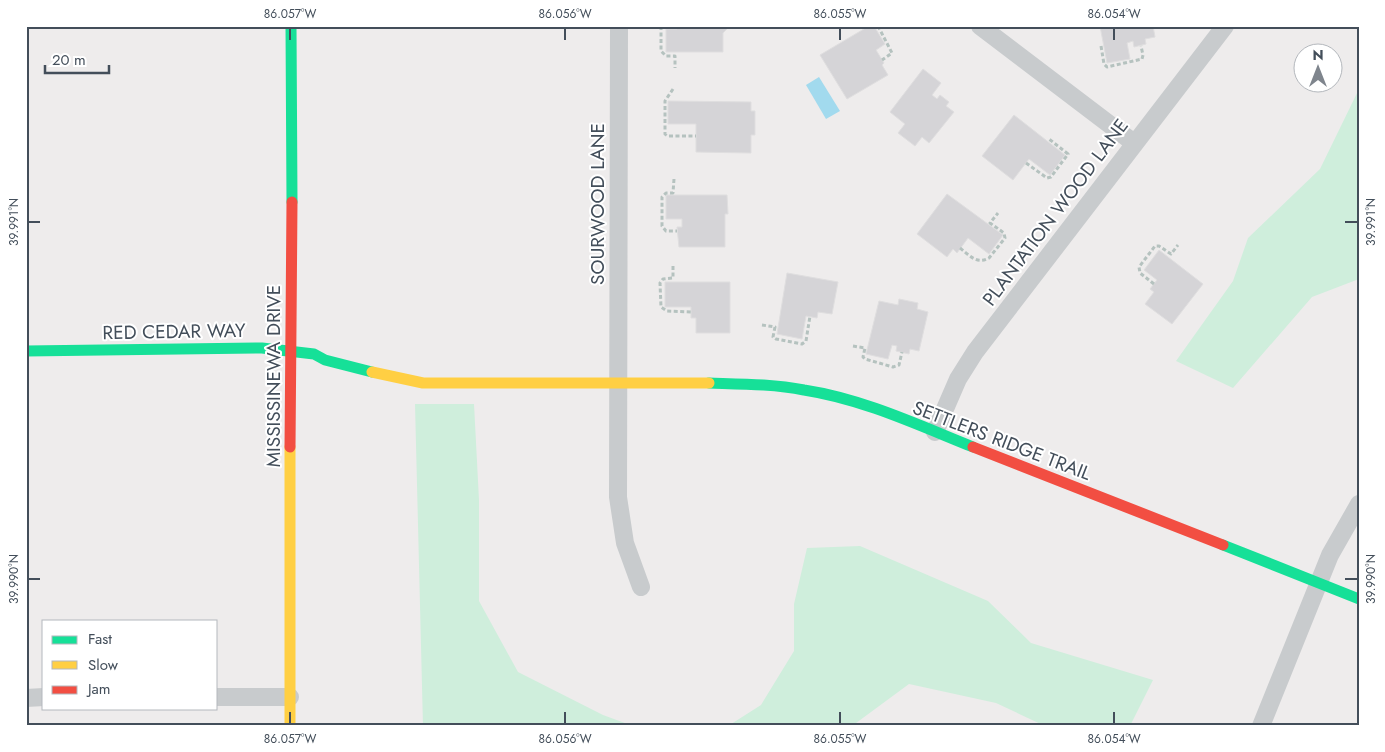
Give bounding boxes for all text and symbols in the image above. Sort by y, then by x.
text: 86.057°W [264,5,316,23]
text: 86.056°W [538,5,592,23]
text: 86.055°W [813,5,867,23]
text: 86.054°W [1087,5,1141,23]
scale bar [45,42,109,74]
north arrow [1292,42,1342,92]
text: N [1312,45,1324,65]
text: 20 m [52,49,86,71]
street label: PLANTATION WOOD LANE [976,113,1135,311]
street label: SOURWOOD LANE [584,123,611,285]
text: 39.991°N [5,198,23,246]
text: 39.991°N [1362,198,1380,246]
street label: MISSISSINEWA DRIVE [260,285,287,467]
street label: RED CEDAR WAY [102,317,246,346]
street label: SETTLERS RIDGE TRAIL [909,394,1095,487]
text: 39.990°N [5,554,23,604]
text: 39.990°N [1362,554,1380,604]
legend [42,620,218,710]
text: Fast [88,628,112,650]
text: Slow [88,654,119,676]
text: Jam [86,678,111,700]
text: 86.057°W [264,730,316,748]
text: 86.056°W [538,730,592,748]
text: 86.055°W [813,730,867,748]
text: 86.054°W [1087,730,1141,748]

